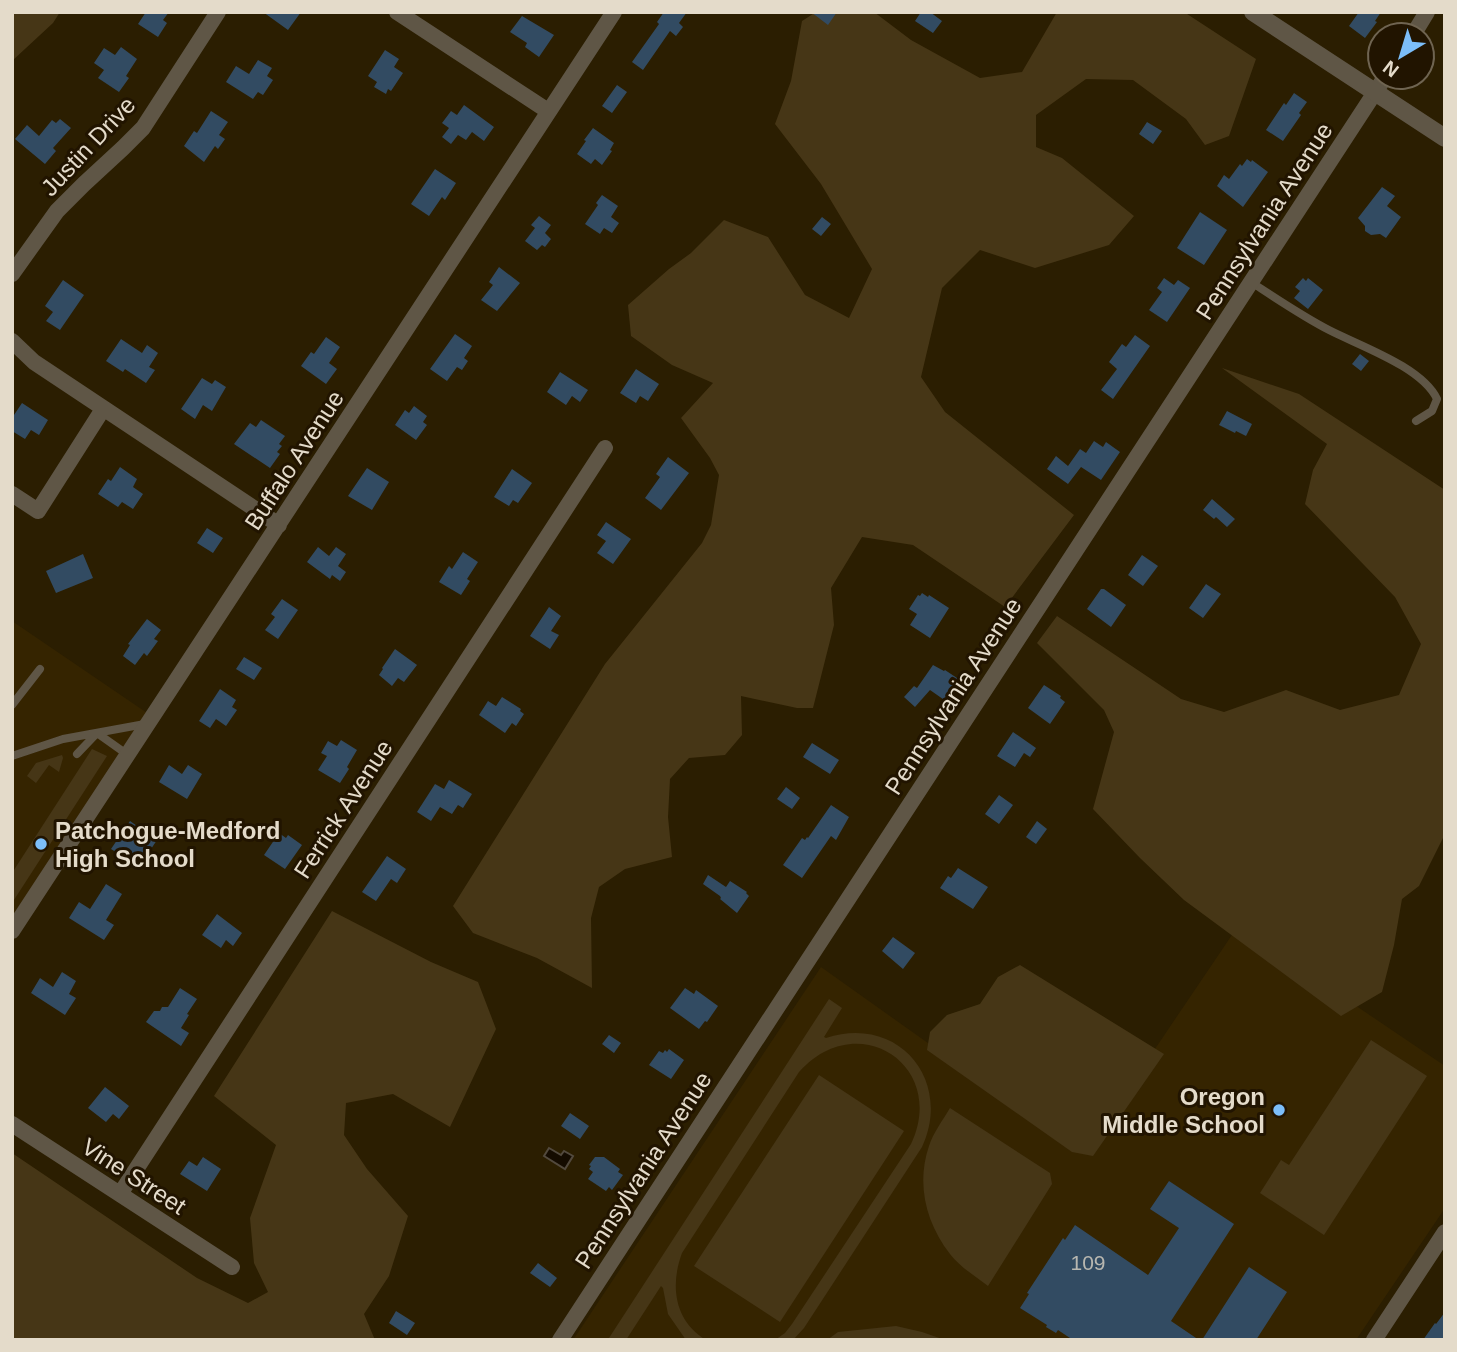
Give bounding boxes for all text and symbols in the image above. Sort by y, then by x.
north arrow [1366,21,1436,91]
text: N [1379,57,1403,82]
street label: Justin Drive [35,91,141,201]
street label: Pennsylvania Avenue [1190,118,1338,324]
street label: Buffalo Avenue [239,385,349,535]
street label: Pennsylvania Avenue [879,593,1027,799]
street label: Ferrick Avenue [288,735,398,883]
place label: Patchogue-Medford High School [55,817,280,872]
marker: Patchogue-Medford High School [33,836,49,852]
street label: Pennsylvania Avenue [569,1067,717,1273]
place label: Oregon Middle School [1102,1083,1265,1138]
marker: Oregon Middle School [1271,1102,1287,1118]
street label: Vine Street [77,1132,191,1220]
house number: 109 [1070,1251,1106,1274]

